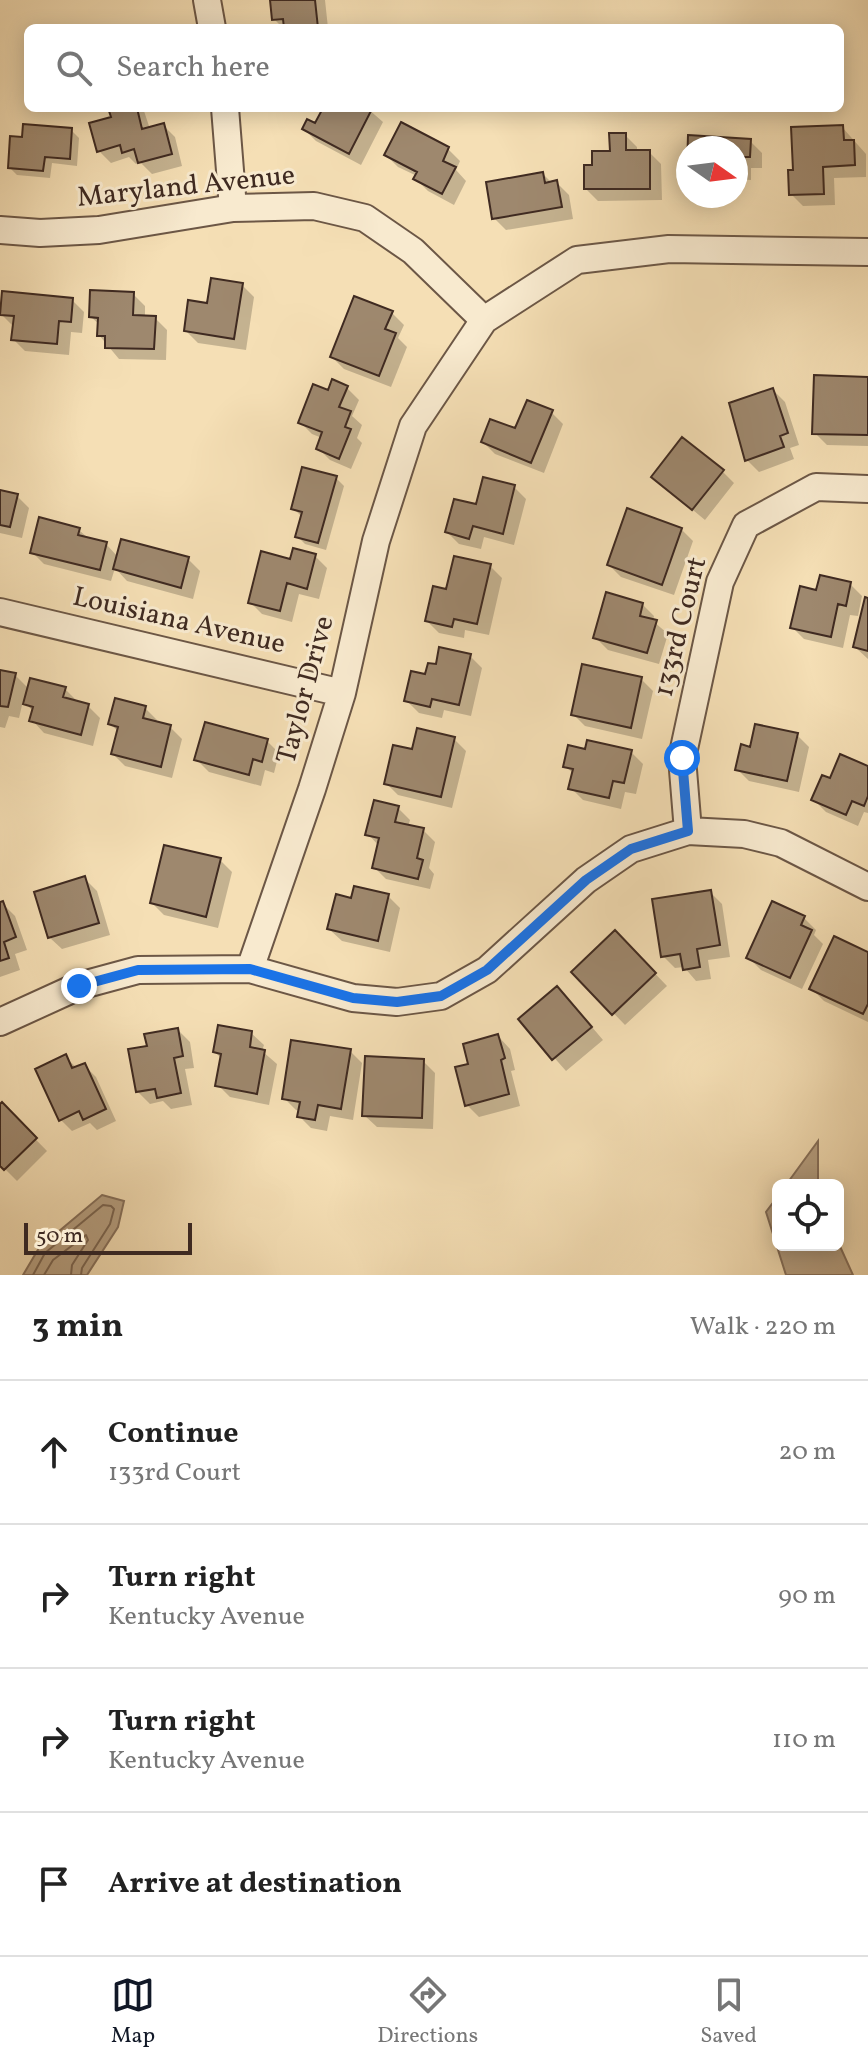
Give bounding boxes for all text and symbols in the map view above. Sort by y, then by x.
search box [24,24,844,112]
icon: search [52,46,96,90]
text: Search here [116,47,270,89]
north arrow [676,136,748,208]
street label: Maryland Avenue [75,156,297,218]
street label: 133rd Court [645,553,717,701]
street label: Louisiana Avenue [69,578,289,664]
street label: Taylor Drive [268,612,344,768]
route start [664,740,700,776]
route end [61,968,97,1004]
map controls [772,1179,844,1251]
button: locate [772,1179,844,1251]
scale bar [24,1219,192,1255]
text: 50 m [36,1221,83,1252]
text: 3 min [32,1304,123,1351]
text: Walk · 220 m [690,1309,836,1345]
text: Continue [108,1413,239,1455]
icon: ahead [32,1430,76,1474]
text: 20 m [778,1434,836,1470]
text: 133rd Court [108,1455,241,1491]
text: Turn right [108,1557,256,1599]
icon: right [32,1574,76,1618]
text: 90 m [778,1578,836,1614]
text: Kentucky Avenue [108,1599,305,1635]
text: Turn right [108,1701,256,1743]
icon: right [32,1718,76,1762]
text: 110 m [772,1722,836,1758]
text: Kentucky Avenue [108,1743,305,1779]
icon: arrive [32,1862,76,1906]
text: Arrive at destination [108,1863,402,1905]
tab: Map [111,1973,155,2052]
tab: Directions [377,1973,478,2052]
tab: Saved [700,1973,757,2052]

